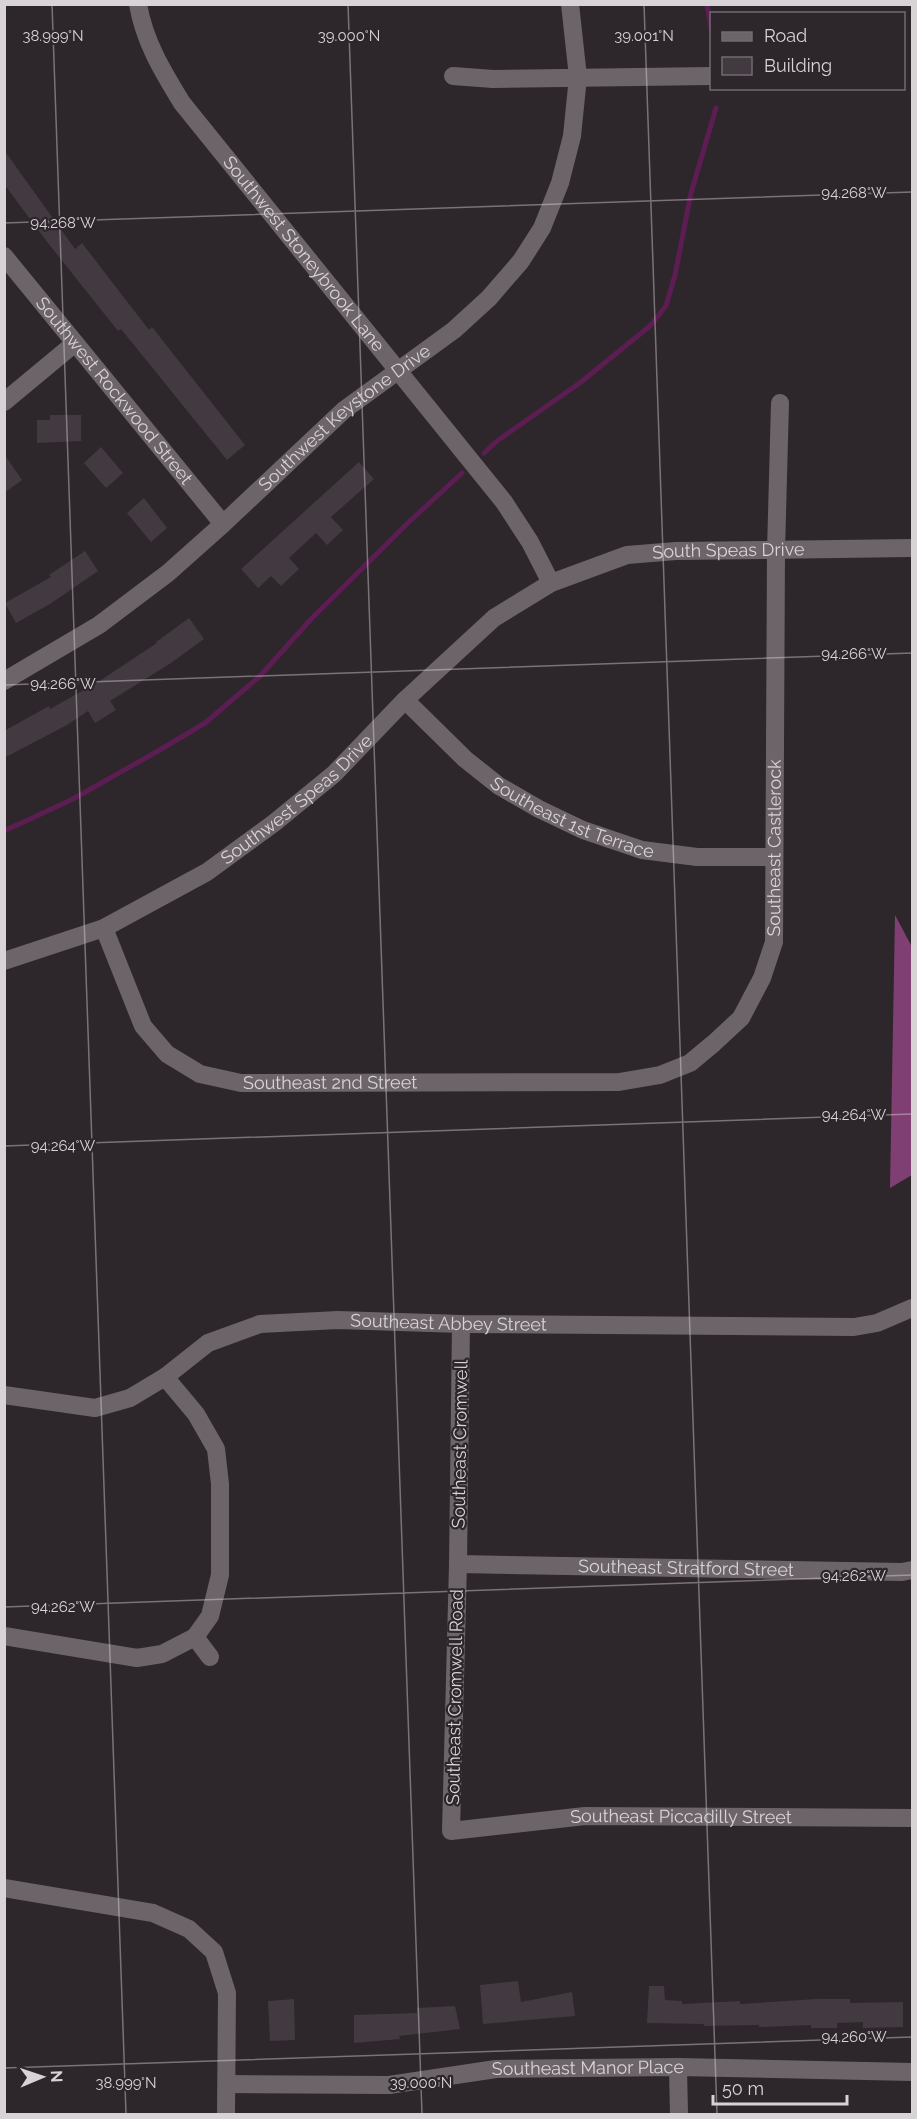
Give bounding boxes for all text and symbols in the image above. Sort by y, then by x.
legend [710,12,905,90]
text: Road [764,25,807,46]
text: 38.999°N [22,27,84,45]
text: 39.000°N [318,27,380,45]
text: 39.001°N [614,27,674,45]
text: Building [764,55,832,76]
street label: Southwest Stoneybrook Lane [219,152,390,356]
text: 94.268°W [821,184,887,202]
text: 94.268°W [30,214,96,232]
street label: Southwest Rockwood Street [32,292,197,488]
street label: Southwest Keystone Drive [254,340,435,495]
street label: South Speas Drive [651,538,805,563]
text: 94.266°W [821,645,887,663]
text: 94.266°W [30,675,96,693]
street label: Southwest Speas Drive [216,729,377,868]
street label: Southeast Castlerock [763,759,785,937]
street label: Southeast 1st Terrace [486,772,656,861]
street label: Southeast 2nd Street [243,1072,417,1093]
text: 94.264°W [822,1106,886,1124]
text: 94.264°W [31,1137,95,1155]
street label: Southeast Abbey Street [350,1309,547,1335]
street label: Southeast Cromwell [448,1359,471,1528]
street label: Southeast Stratford Street [578,1555,794,1580]
text: 94.262°W [822,1567,886,1585]
street label: Southeast Cromwell Road [442,1589,467,1805]
text: 94.262°W [31,1598,95,1616]
street label: Southeast Piccadilly Street [569,1805,792,1828]
text: 94.260°W [821,2028,887,2046]
north arrow [12,2047,72,2107]
street label: Southeast Manor Place [492,2056,685,2079]
scale bar [713,2068,846,2106]
text: N [47,2070,66,2083]
text: 38.999°N [95,2074,157,2092]
text: 39.000°N [390,2074,452,2092]
text: 50 m [722,2078,764,2099]

